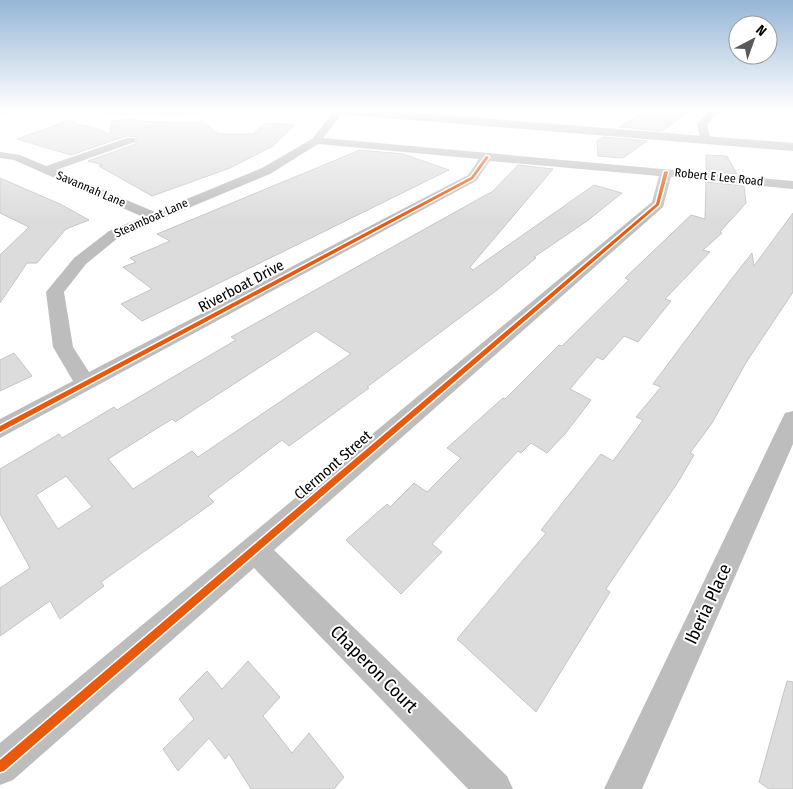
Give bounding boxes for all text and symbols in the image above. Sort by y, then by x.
north arrow [728,15,778,65]
text: N [752,21,770,40]
street label: Robert E Lee Road [674,165,764,189]
street label: Savannah Lane [54,168,128,210]
street label: Steamboat Lane [112,195,190,241]
street label: Riverboat Drive [195,256,287,316]
street label: Clermont Street [291,426,375,503]
street label: Iberia Place [680,560,736,648]
street label: Chaperon Court [326,621,422,717]

